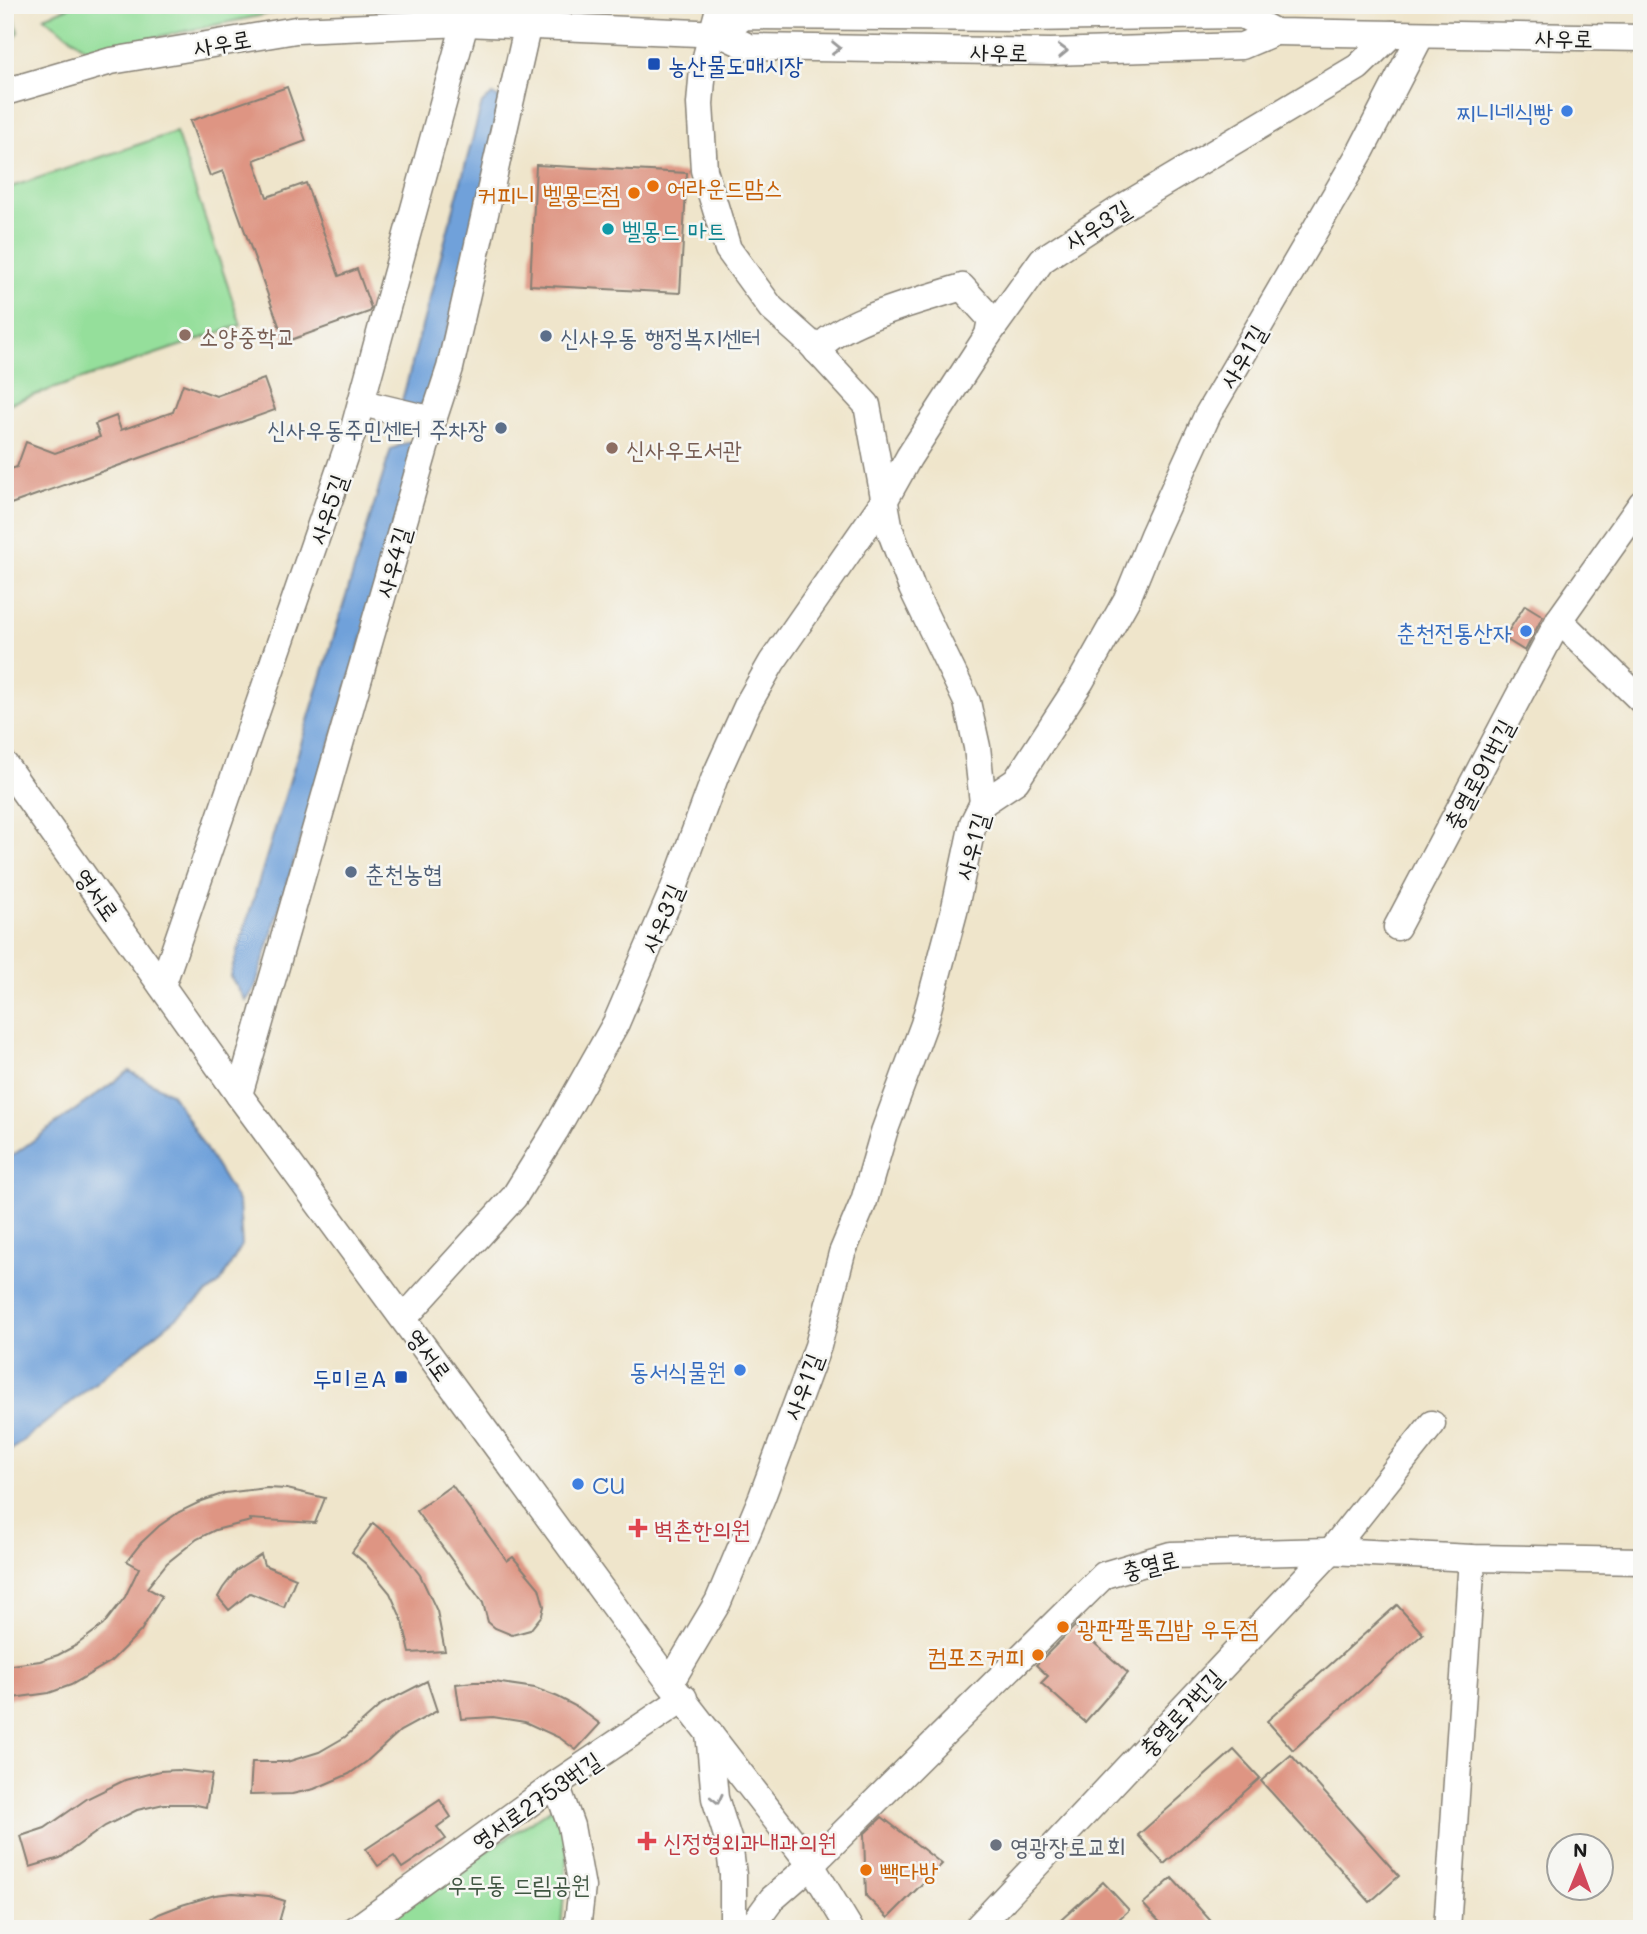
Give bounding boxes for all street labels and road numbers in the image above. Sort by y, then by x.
street label: 사우로 [1535,21,1593,53]
street label: 사우로 [191,22,253,62]
street label: 사우로 [970,35,1028,67]
street label: 사우3길 [1058,192,1136,256]
street label: 사우1길 [1211,319,1273,393]
street label: 사우5길 [301,470,353,548]
street label: 사우4길 [367,523,417,601]
street label: 충열로91번길 [1436,713,1520,835]
street label: 사우1길 [947,809,995,883]
street label: 영서로 [69,861,127,927]
street label: 사우3길 [633,879,689,957]
street label: 영서로 [400,1321,460,1387]
street label: 사우1길 [775,1348,829,1424]
street label: 충열로 [1118,1542,1182,1586]
street label: 충열로7번길 [1131,1661,1229,1763]
street label: 영서로2753번길 [465,1744,607,1856]

